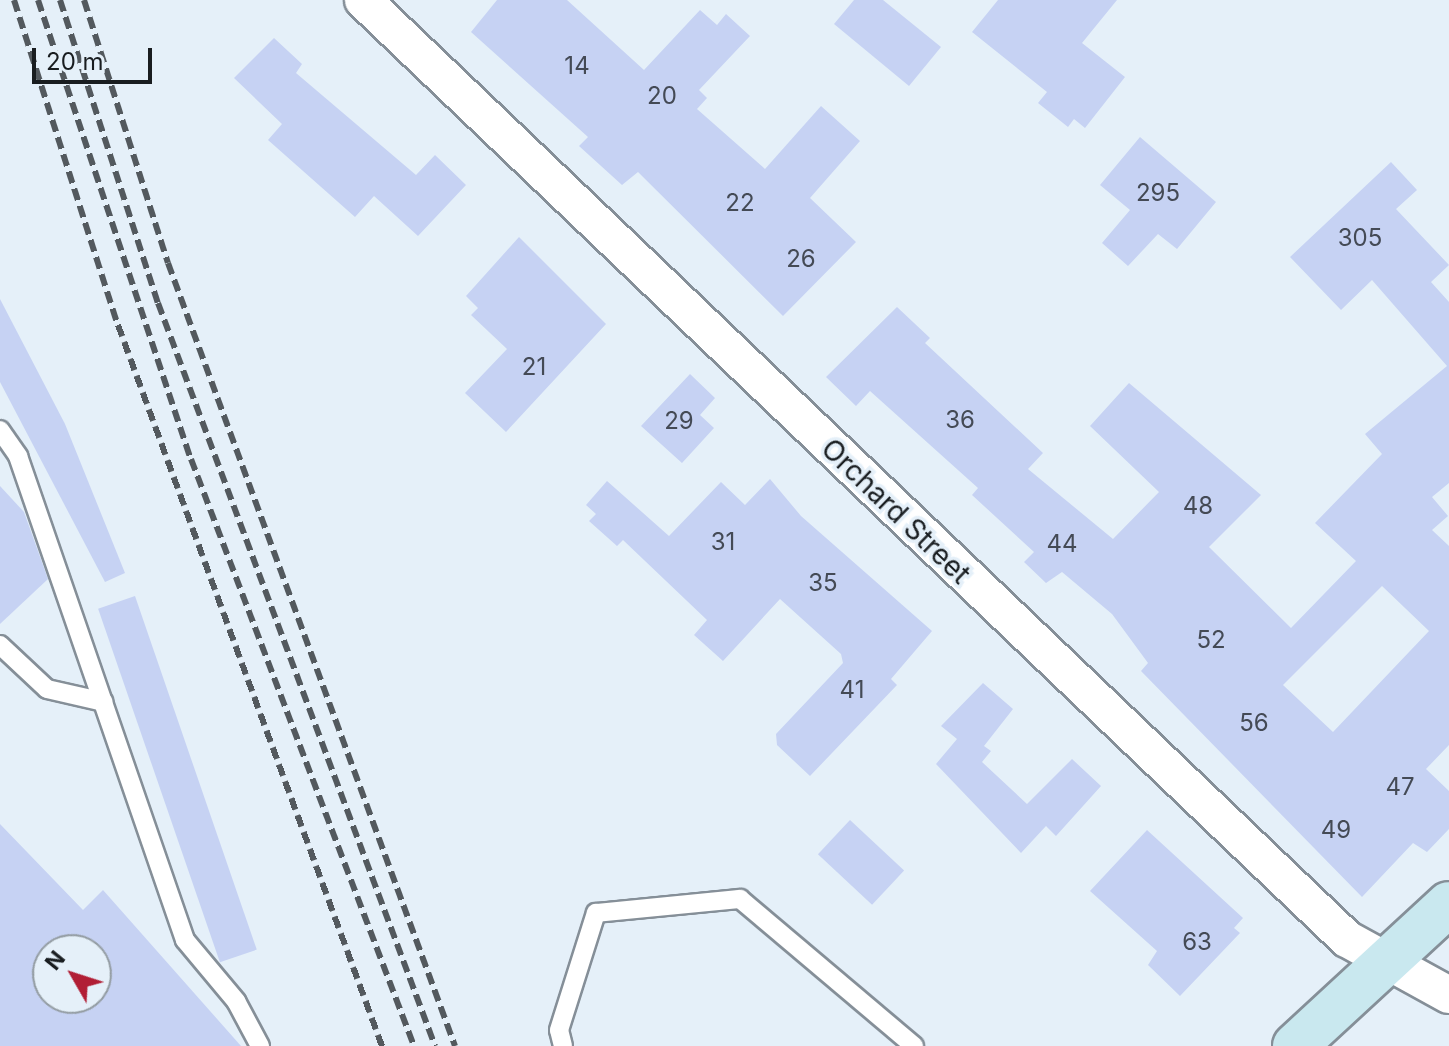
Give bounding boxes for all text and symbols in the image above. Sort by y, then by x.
scale bar [36,32,156,82]
text: 20 m [46,47,104,76]
house number: 14 [564,52,590,80]
house number: 20 [647,82,677,110]
house number: 295 [1136,179,1180,207]
house number: 22 [725,189,755,217]
house number: 305 [1338,224,1382,252]
house number: 26 [786,245,816,273]
house number: 21 [522,353,546,381]
house number: 36 [945,406,975,434]
house number: 29 [664,407,694,435]
street label: Orchard Street [815,432,977,590]
house number: 48 [1183,492,1213,520]
house number: 31 [711,528,735,556]
house number: 44 [1046,530,1078,558]
house number: 35 [808,569,838,597]
house number: 52 [1196,626,1226,654]
house number: 41 [840,676,864,704]
house number: 56 [1239,709,1269,737]
house number: 47 [1385,773,1415,801]
house number: 49 [1321,816,1351,844]
house number: 63 [1182,928,1212,956]
north arrow [32,934,112,1014]
text: N [40,945,70,975]

